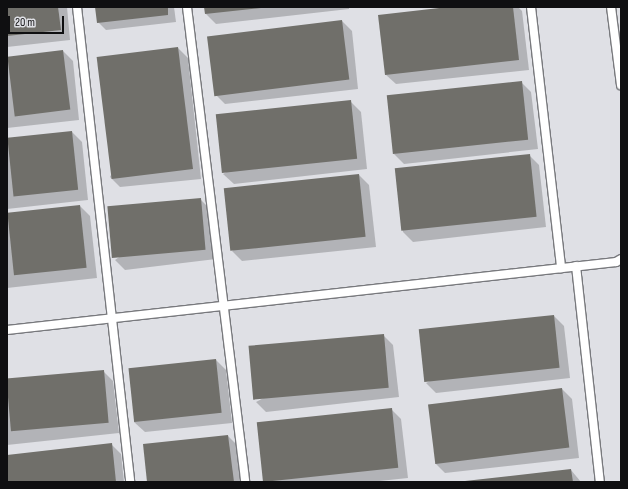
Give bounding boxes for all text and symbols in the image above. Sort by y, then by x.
scale bar [10,8,66,34]
text: 20 m [15,15,35,30]

